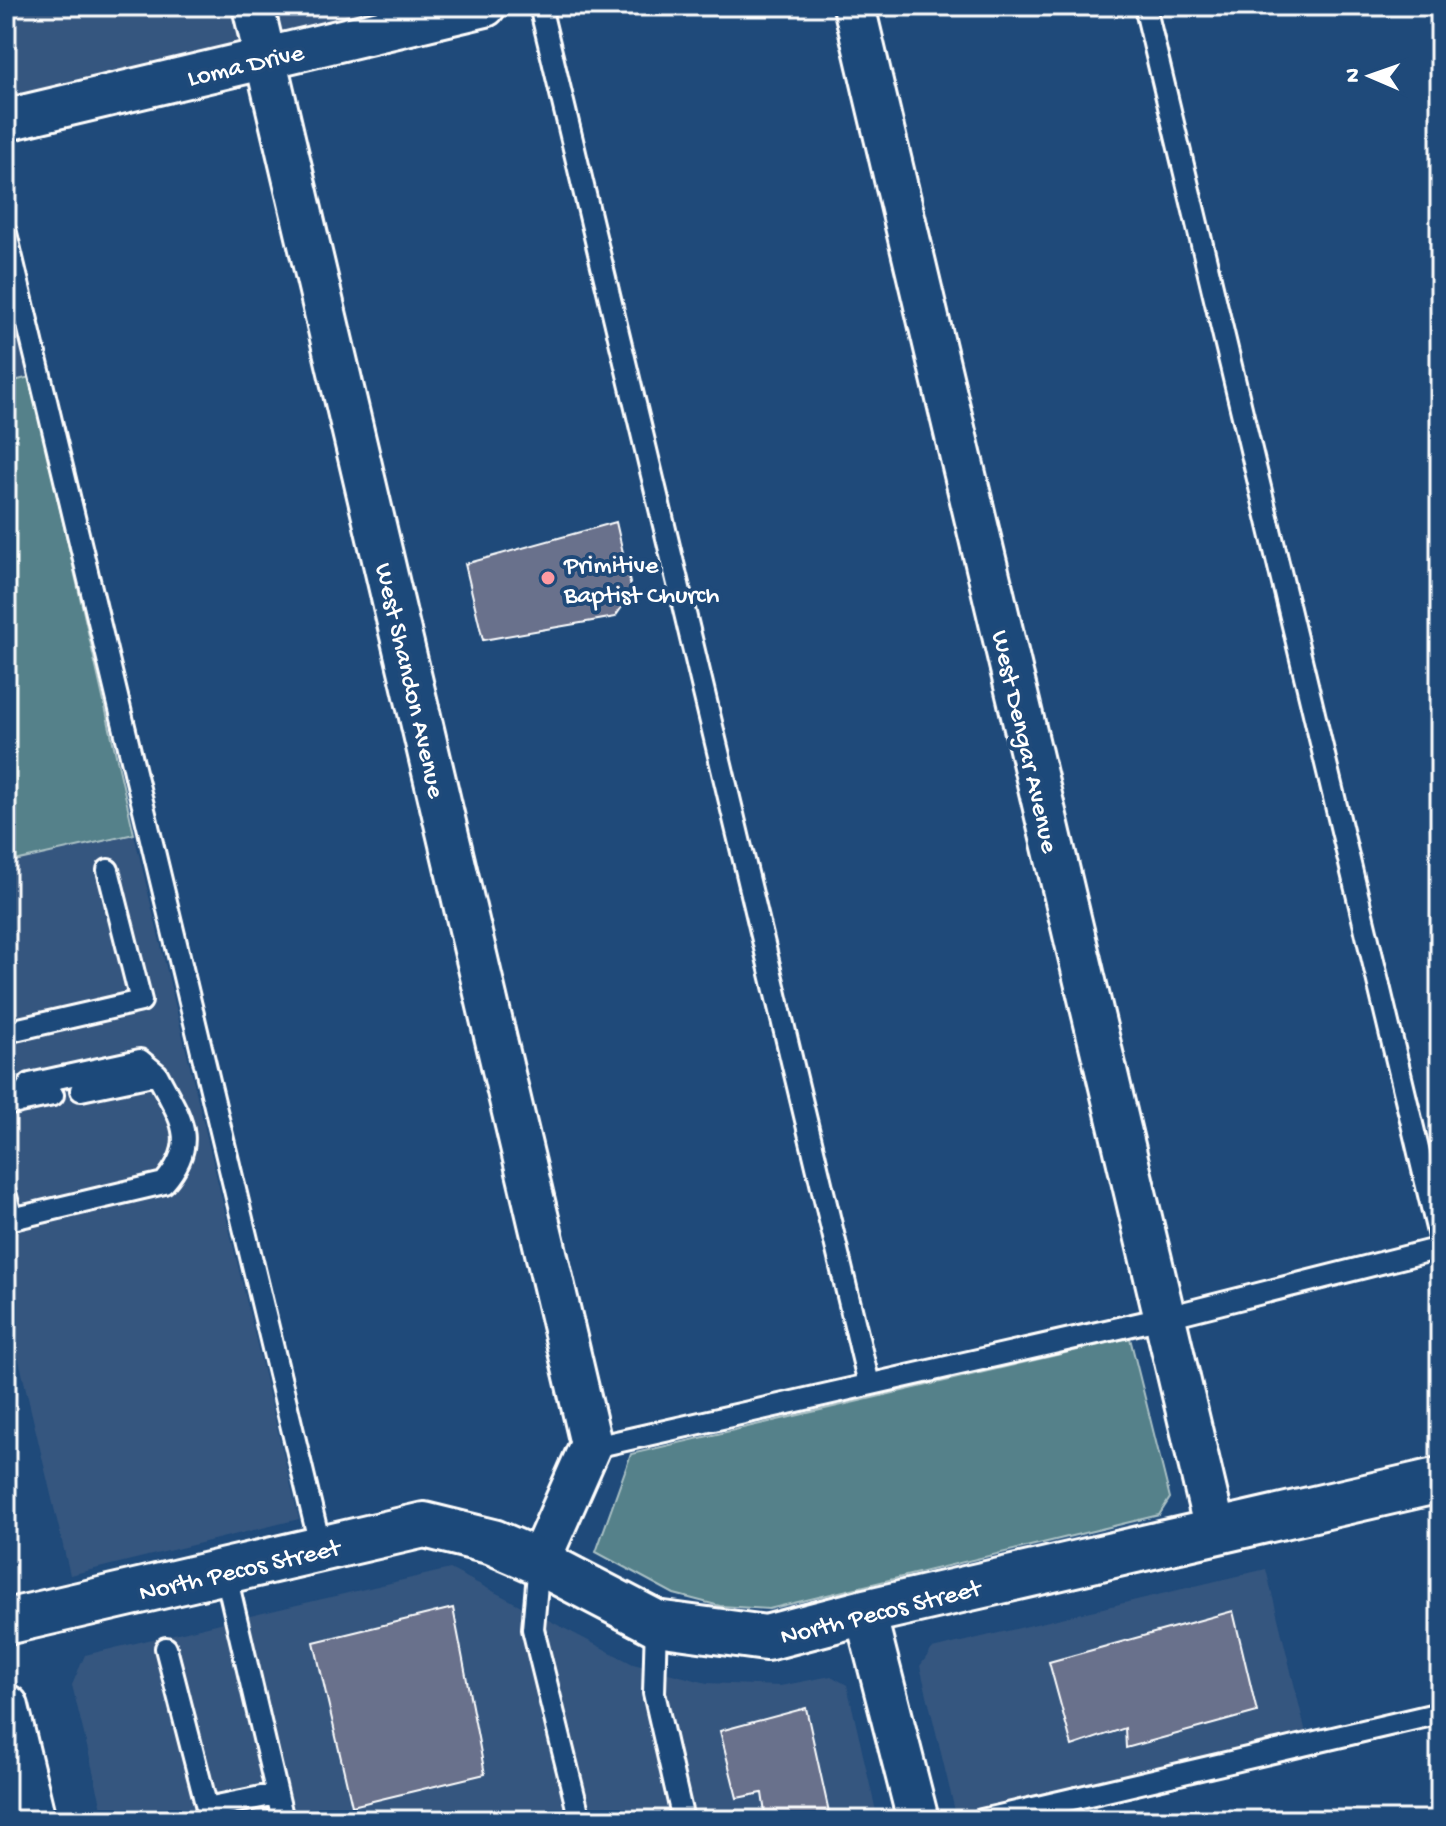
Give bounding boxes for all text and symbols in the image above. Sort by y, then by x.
north arrow [1330,36,1410,116]
street label: Loma Drive [185,39,308,96]
text: N [1341,68,1367,83]
place label: Primitive Baptist Church [563,552,719,613]
street label: West Shandon Avenue [366,561,450,802]
marker: Primitive Baptist Church [539,569,557,587]
street label: West Dengar Avenue [982,628,1063,857]
street label: North Pecos Street [136,1534,346,1611]
street label: North Pecos Street [778,1574,987,1654]

